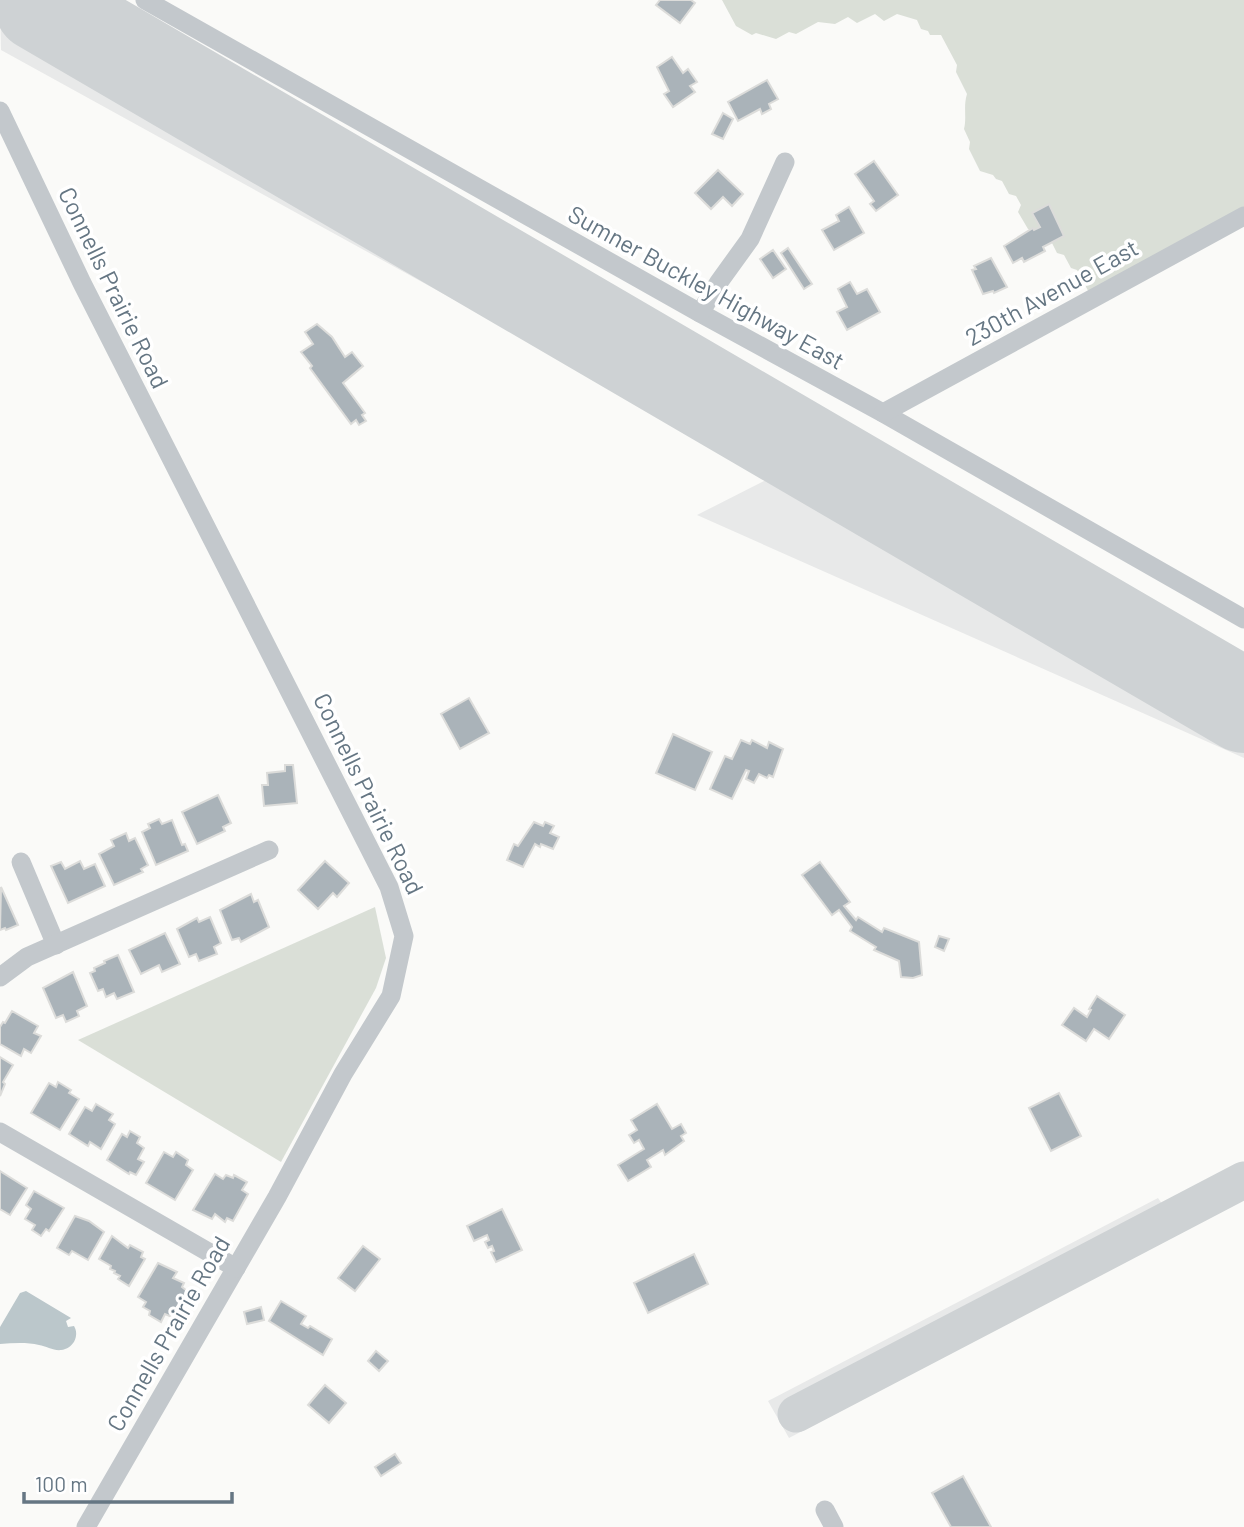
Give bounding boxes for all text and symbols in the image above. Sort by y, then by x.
street label: Connells Prairie Road [53,182,176,393]
street label: Sumner Buckley Highway East [564,199,850,375]
street label: 230th Avenue East [960,232,1143,351]
street label: Connells Prairie Road [308,688,431,899]
street label: Connells Prairie Road [100,1231,235,1436]
scale bar [24,1460,233,1504]
text: 100 m [35,1471,88,1496]

